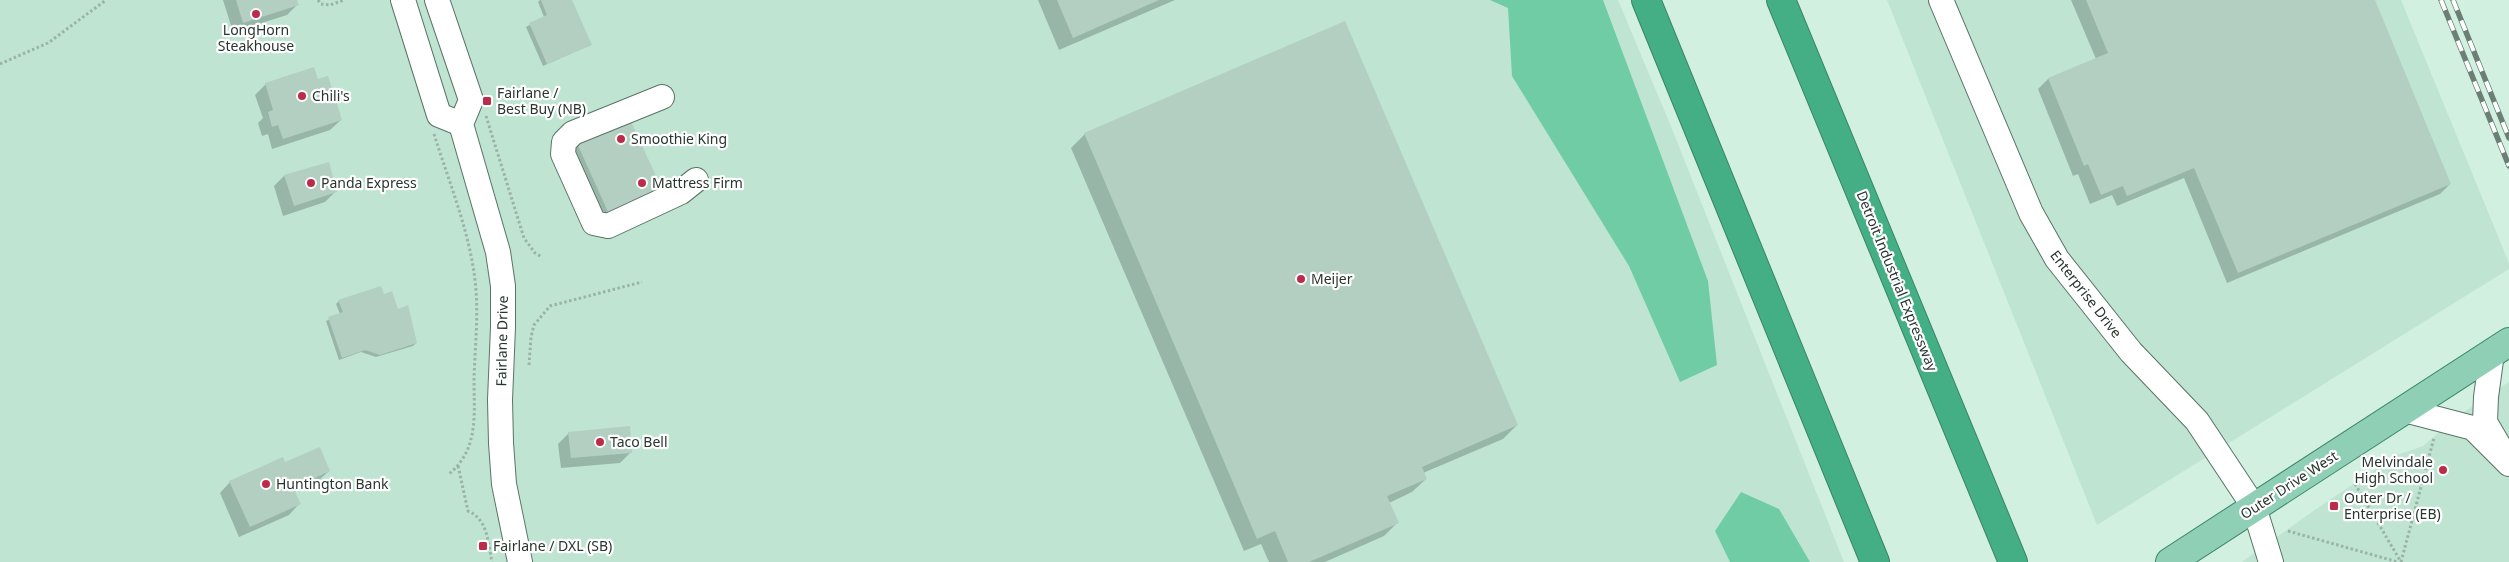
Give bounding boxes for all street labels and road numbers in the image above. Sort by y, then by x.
street label: Detroit Industrial Expressway [1853,188,1943,375]
street label: Enterprise Drive [2046,246,2127,341]
street label: Fairlane Drive [491,295,512,387]
street label: Outer Drive West [2236,446,2341,523]

